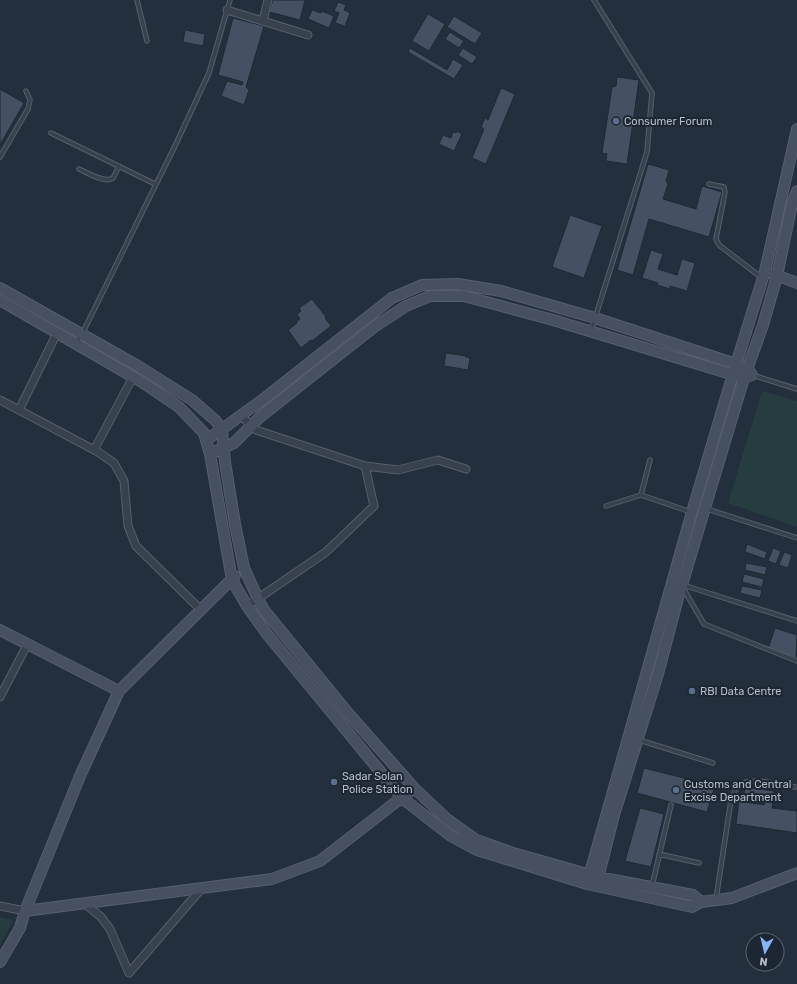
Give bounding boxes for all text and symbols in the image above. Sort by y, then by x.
place label: Consumer Forum [624,115,713,128]
marker: Consumer Forum [611,116,621,126]
place label: RBI Data Centre [700,685,782,698]
marker: RBI Data Centre [687,686,697,696]
place label: Sadar Solan Police Station [342,770,413,796]
marker: Sadar Solan Police Station [329,777,339,787]
place label: Customs and Central Excise Department [684,778,791,804]
marker: Customs and Central Excise Department [671,785,681,795]
north arrow [745,932,785,972]
text: N [759,954,769,968]

